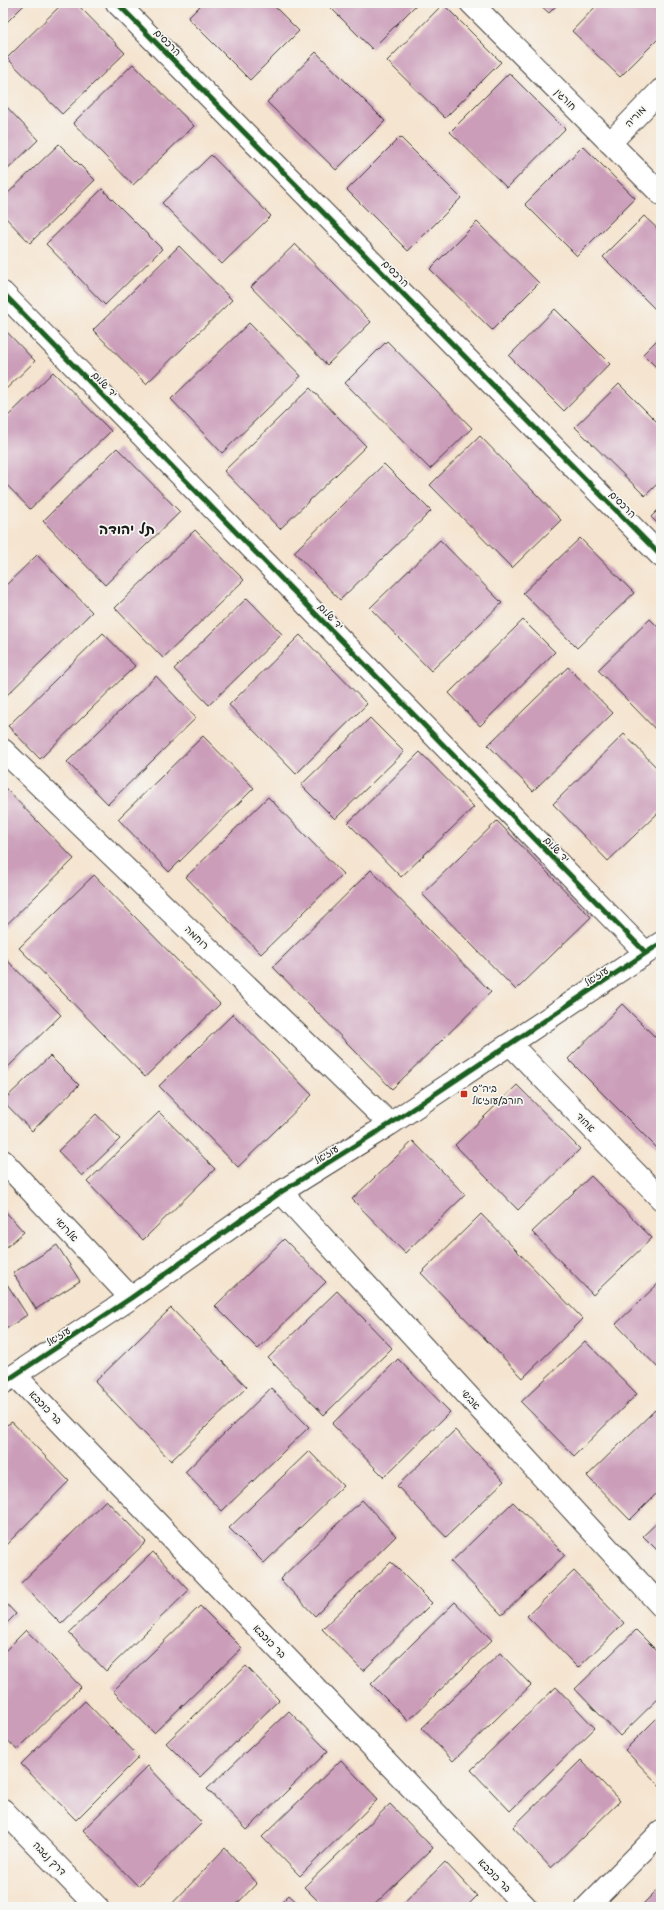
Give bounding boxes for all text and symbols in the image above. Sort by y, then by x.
street label: הרכסים [151,26,184,59]
street label: חורגין [552,86,579,113]
street label: מוריה [622,103,649,130]
street label: הרכסים [379,257,412,290]
street label: יד שלום [89,368,120,400]
street label: הרכסים [606,488,639,521]
district label: תל יהודה [99,520,155,538]
street label: יד שלום [315,600,346,632]
street label: יד שלום [541,833,572,865]
street label: רוחמה [182,923,212,952]
street label: עוזיאל [582,964,611,989]
place label: ביה״ס חורב/עוזיאל [472,1082,524,1107]
marker: ביה״ס חורב/עוזיאל [459,1089,469,1099]
street label: אהוד [573,1110,598,1135]
street label: עוזיאל [312,1142,341,1167]
street label: אלרואי [52,1214,81,1244]
street label: עוזיאל [44,1324,73,1349]
street label: אבישי [458,1386,483,1412]
street label: בר כוכבא [26,1388,65,1427]
street label: בר כוכבא [250,1622,289,1661]
street label: דרך נגבה [30,1839,69,1878]
street label: בר כוכבא [475,1856,514,1895]

